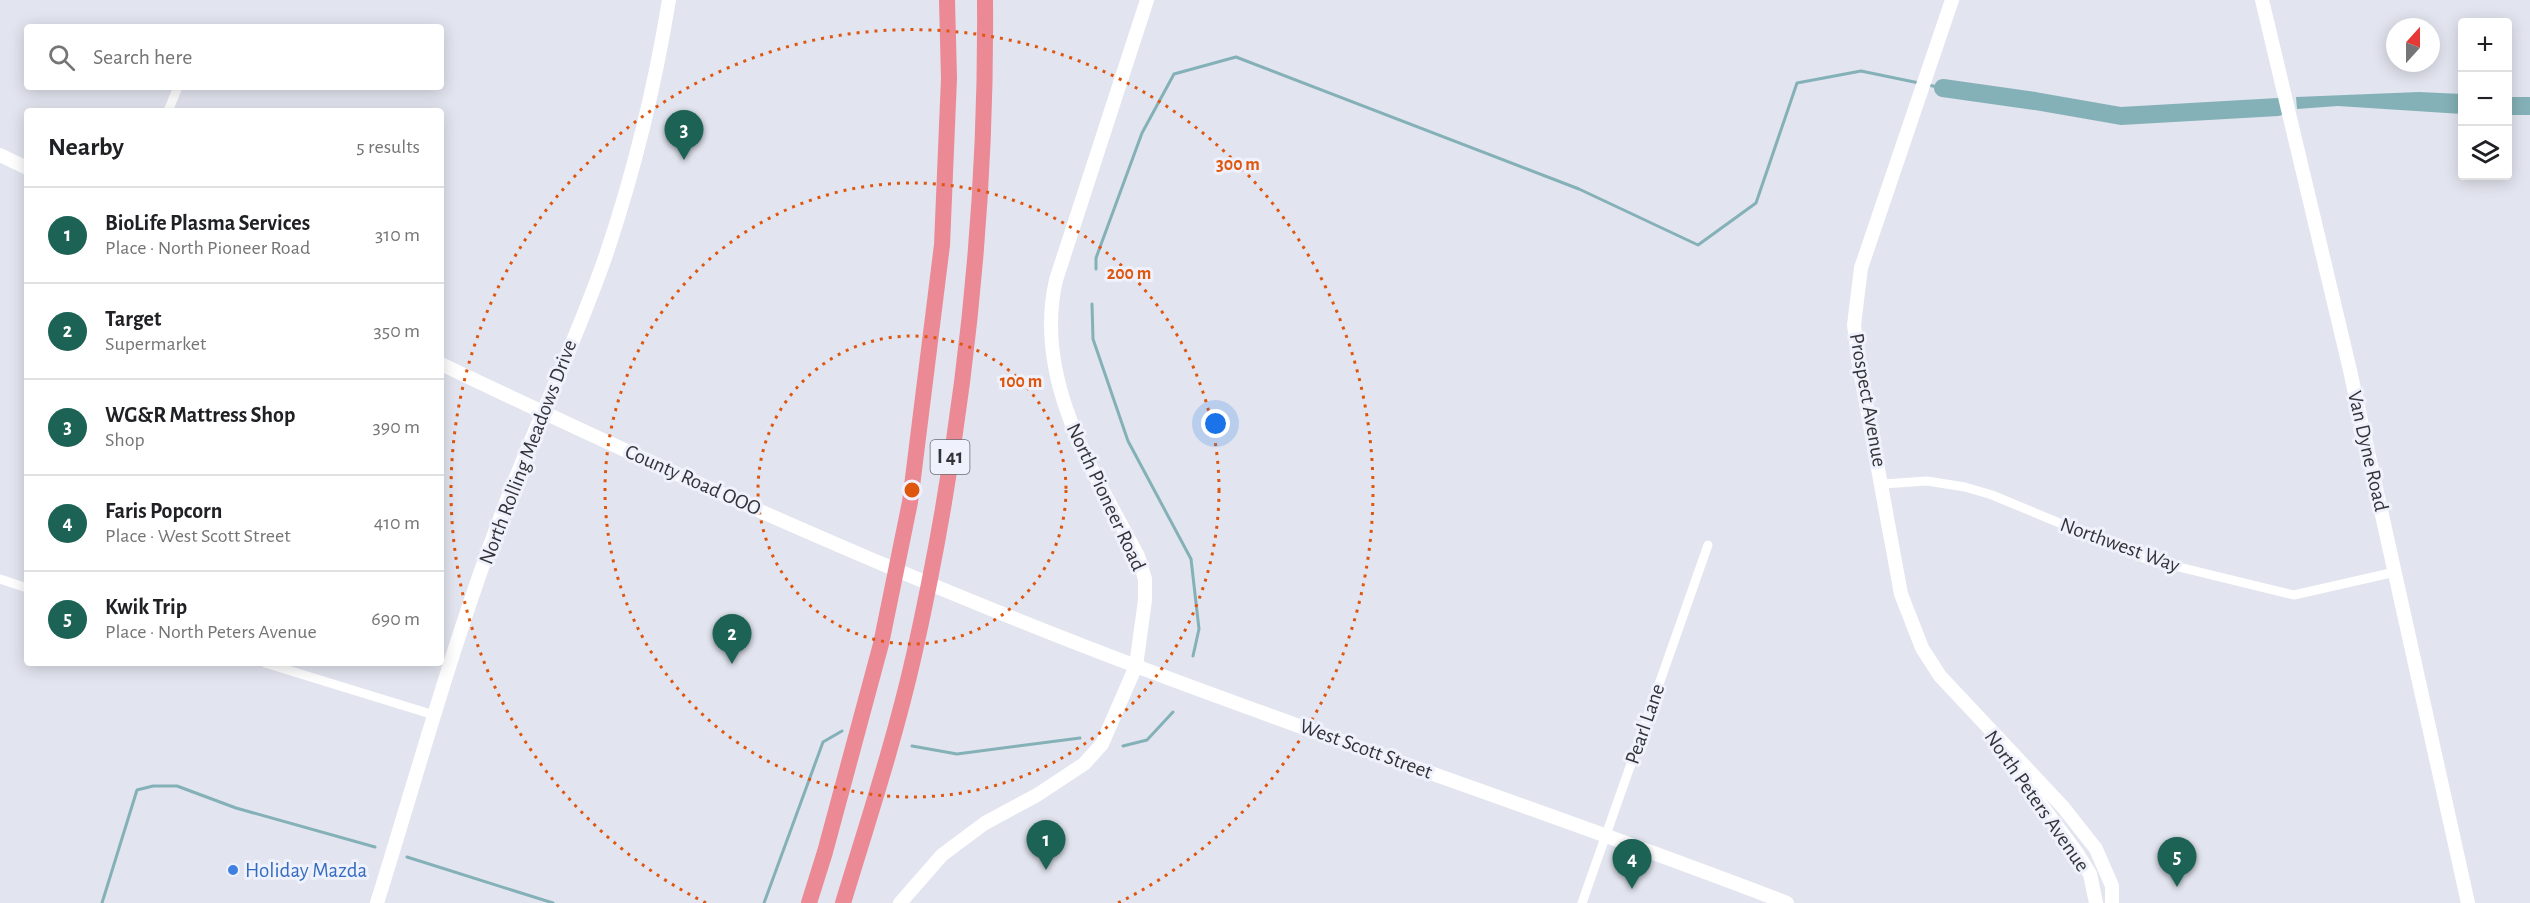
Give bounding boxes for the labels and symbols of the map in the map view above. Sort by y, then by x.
north arrow [2386,18,2440,72]
pin: 3 [664,110,704,160]
text: 300 m [1216,156,1260,174]
text: 200 m [1107,265,1151,283]
street label: Prospect Avenue [1846,332,1890,468]
street label: North Rolling Meadows Drive [475,337,581,567]
text: 100 m [1000,373,1042,391]
street label: Van Dyne Road [2344,389,2392,513]
your location [1201,409,1230,438]
street label: North Pioneer Road [1063,420,1149,574]
road number: I 41 [930,440,970,474]
street label: County Road OOO [622,441,764,519]
centre of rings [902,480,922,500]
street label: Northwest Way [2057,514,2183,576]
pin: 2 [712,614,752,664]
street label: Pearl Lane [1621,681,1669,767]
street label: West Scott Street [1297,715,1435,783]
street label: North Peters Avenue [1981,727,2093,875]
pin: 1 [1026,820,1066,870]
pin: 5 [2158,838,2196,887]
pin: 4 [1612,840,1652,889]
place label: Holiday Mazda [245,860,368,881]
marker: Holiday Mazda [226,863,240,877]

